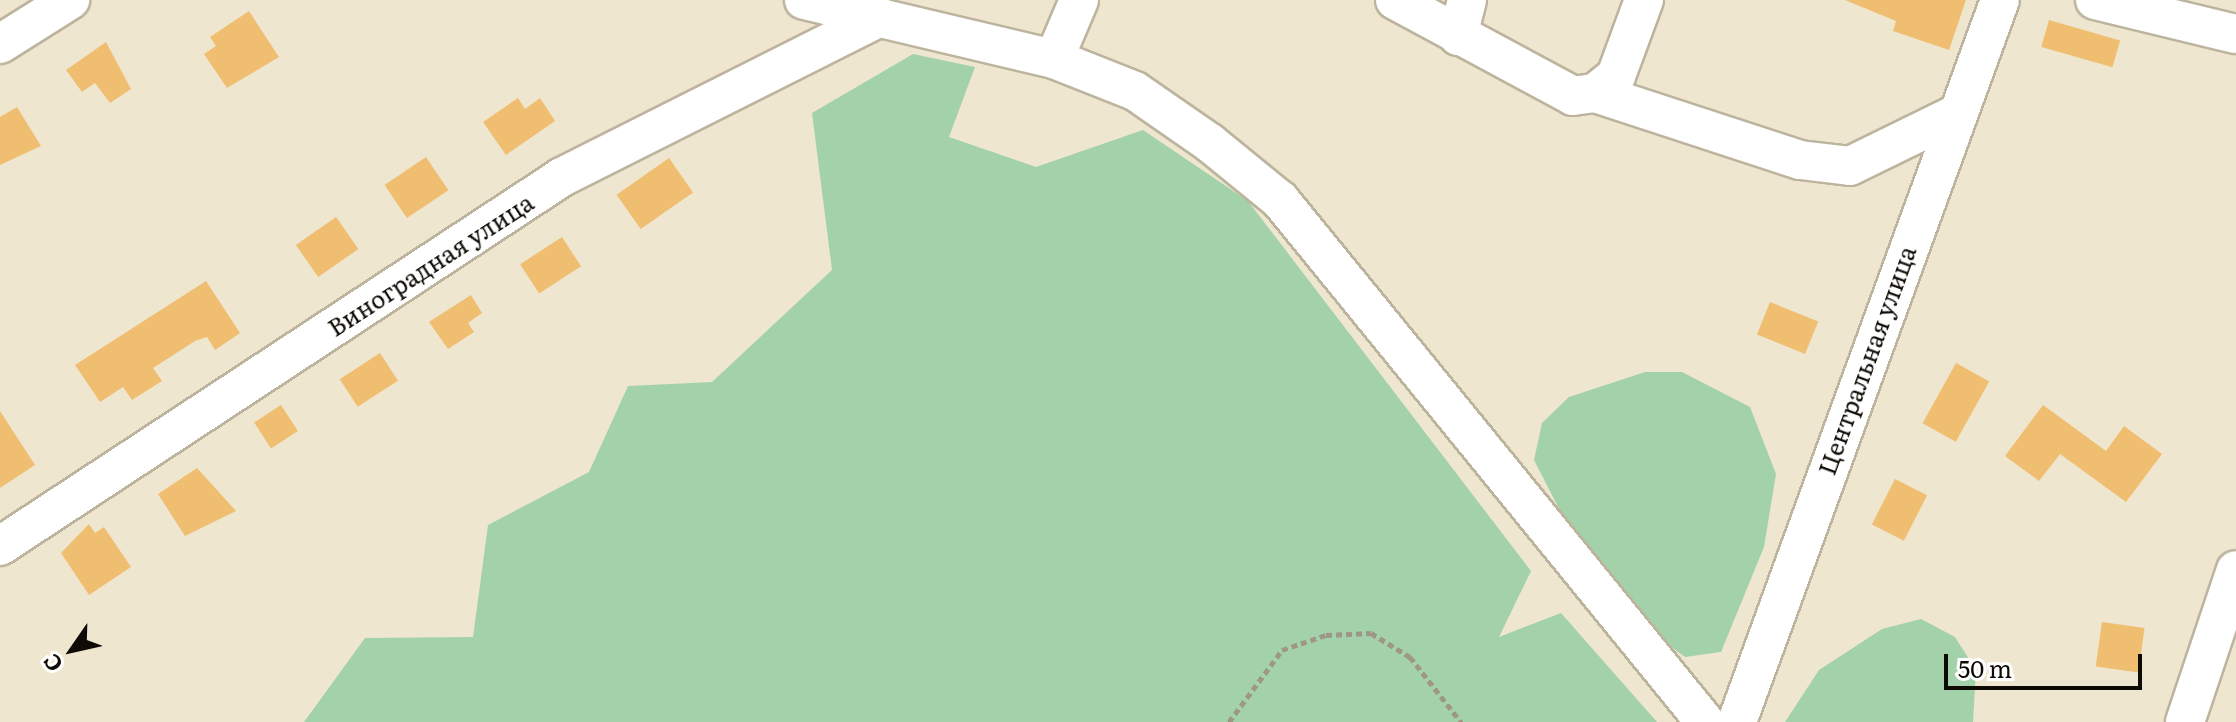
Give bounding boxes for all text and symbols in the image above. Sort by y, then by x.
street label: Виноградная улица [322,187,538,341]
street label: Центральная улица [1811,242,1921,478]
north arrow [32,610,112,690]
scale bar [1948,638,2146,688]
text: С [34,648,70,679]
text: 50 m [1958,650,2012,685]

